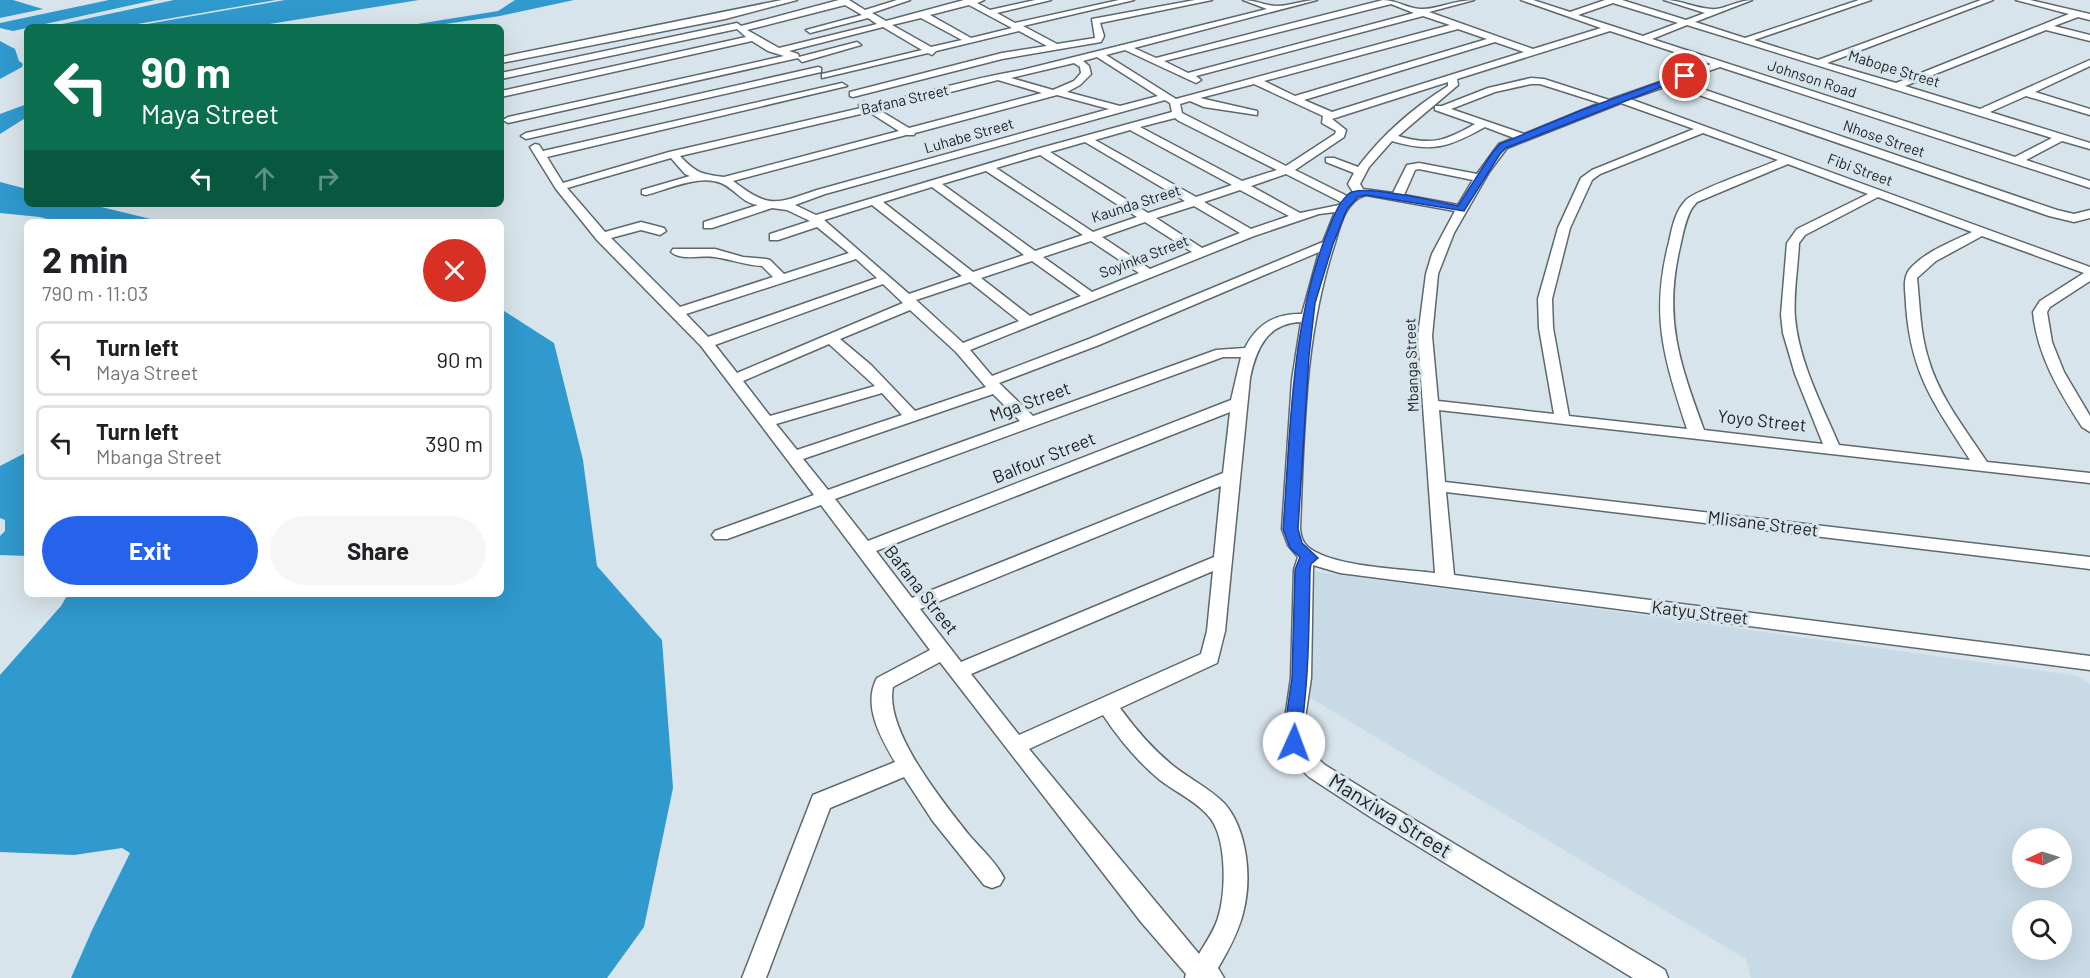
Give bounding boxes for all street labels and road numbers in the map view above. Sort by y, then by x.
street label: Mabope Street [1846,46,1942,91]
street label: Johnson Road [1765,55,1859,101]
street label: Bafana Street [859,80,950,118]
street label: Luhabe Street [922,114,1016,156]
street label: Nhose Street [1841,116,1928,160]
street label: Fibi Street [1825,149,1896,189]
street label: Kaunda Street [1089,180,1183,226]
street label: Soyinka Street [1096,231,1191,281]
street label: Mbanga Street [1400,318,1422,412]
street label: Mga Street [986,376,1073,426]
street label: Yoyo Street [1717,404,1808,436]
street label: Balfour Street [989,426,1098,488]
street label: Mlisane Street [1707,505,1820,541]
street label: Bafana Street [880,540,963,638]
street label: Katyu Street [1650,595,1750,629]
street label: Manxiwa Street [1325,767,1457,862]

